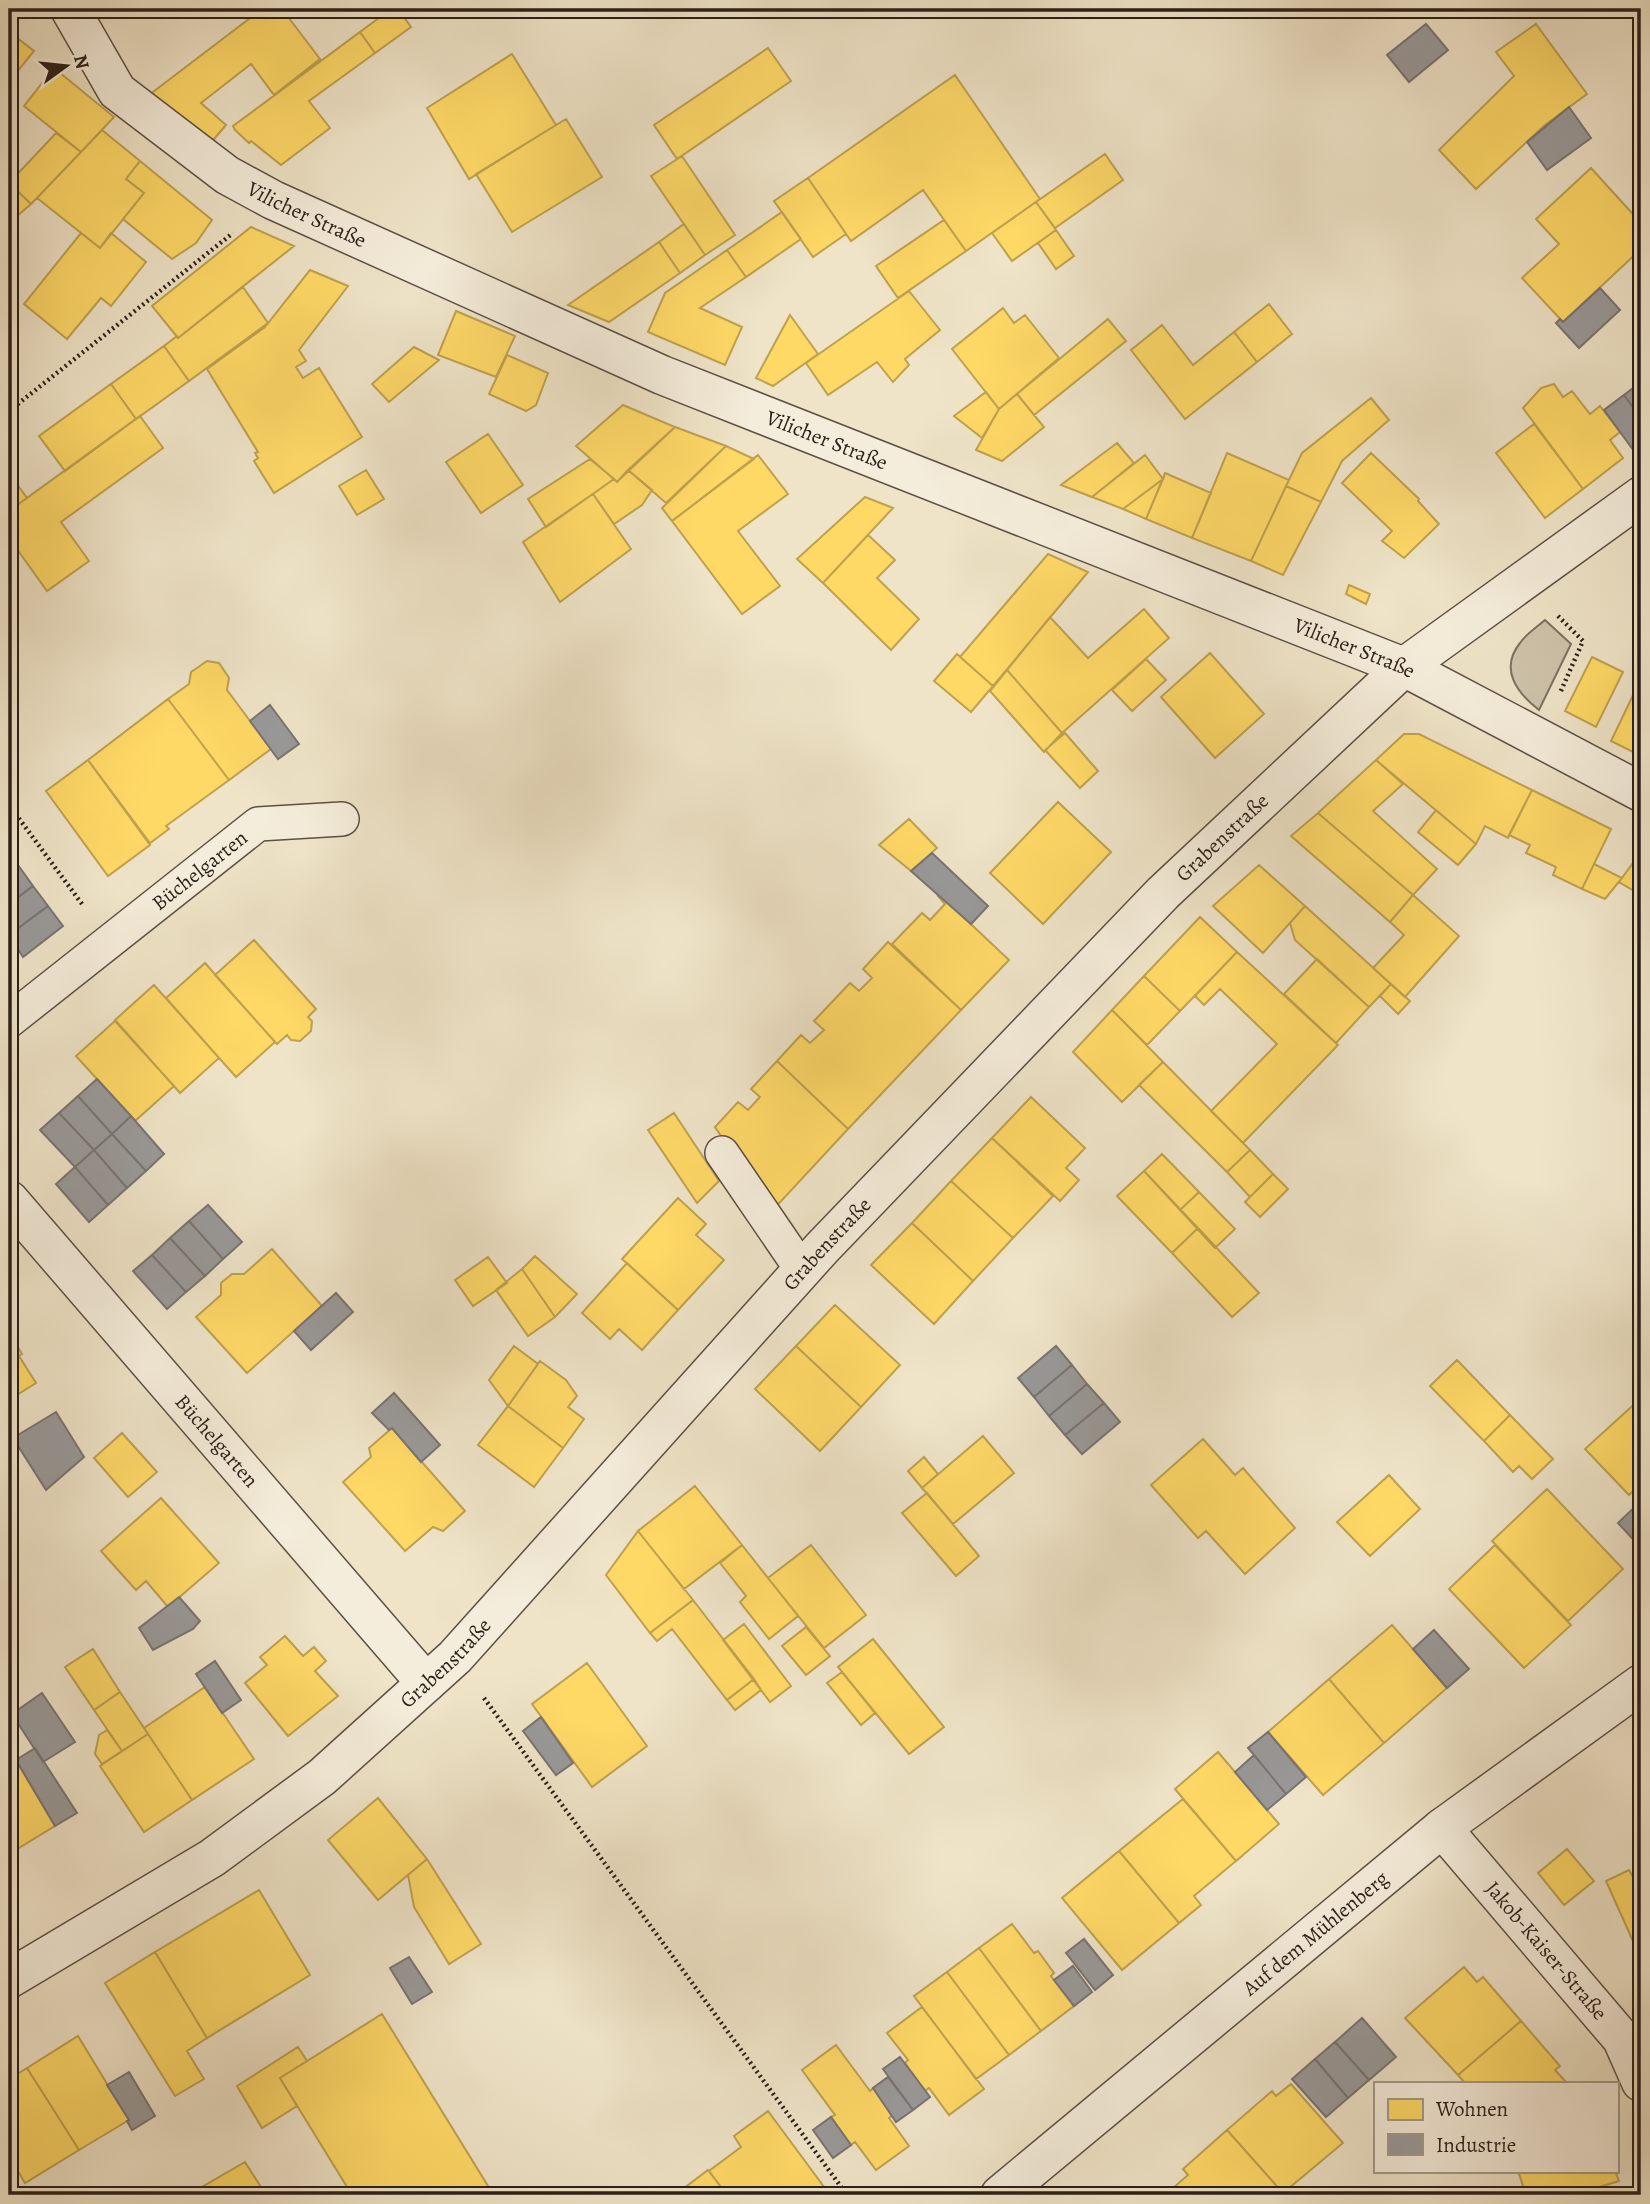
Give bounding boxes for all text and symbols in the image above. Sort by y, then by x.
north arrow [32,32,102,102]
text: N [67,52,96,72]
street label: Vilicher Straße [241,174,371,254]
street label: Vilicher Straße [761,403,892,476]
street label: Vilicher Straße [1289,611,1420,684]
street label: Grabenstraße [1170,787,1275,888]
street label: Büchelgarten [146,824,253,917]
street label: Grabenstraße [777,1191,877,1296]
street label: Büchelgarten [169,1388,265,1493]
street label: Grabenstraße [394,1612,497,1714]
street label: Auf dem Mühlenberg [1236,1864,1395,2002]
street label: Jakob-Kaiser-Straße [1479,1875,1614,2026]
legend [1374,2082,1618,2172]
text: Wohnen [1435,2095,1508,2123]
text: Industrie [1436,2131,1516,2159]

